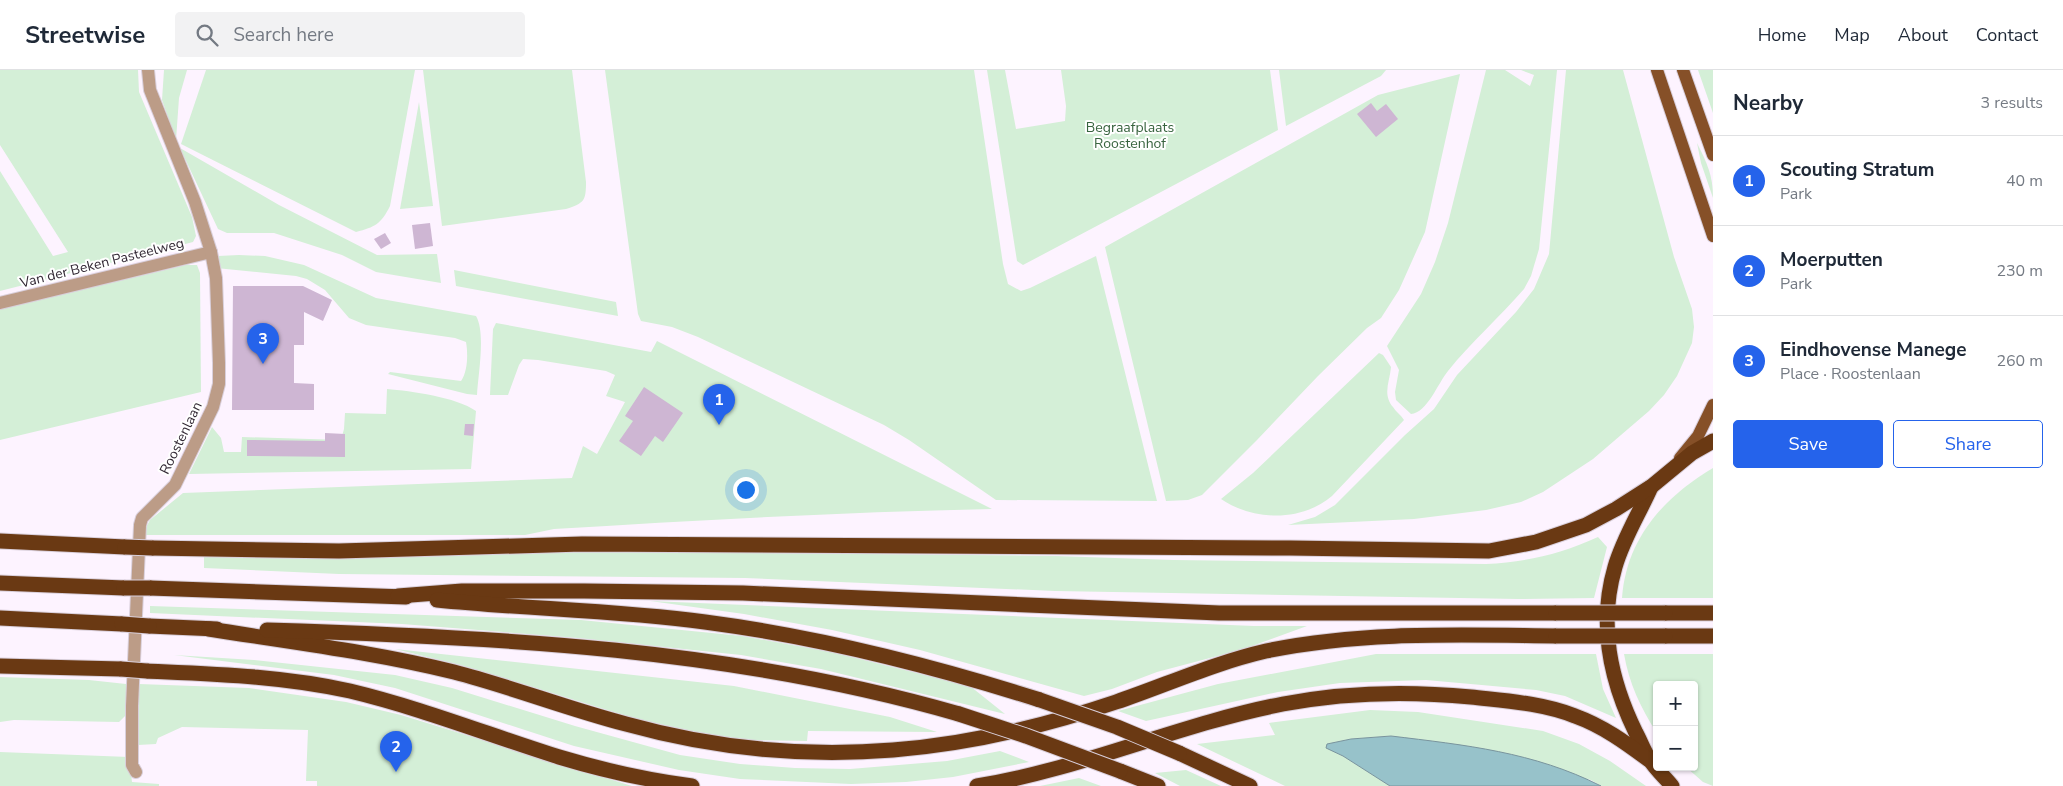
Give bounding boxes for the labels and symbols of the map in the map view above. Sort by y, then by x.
park label: Begraafplaats Roostenhof [1086,118,1174,153]
street label: Van der Beken Pasteelweg [17,233,186,293]
pin: 3 [247,323,279,364]
pin: 1 [703,384,735,425]
street label: Roostenlaan [155,399,207,477]
your location [733,477,759,503]
pin: 2 [380,731,412,772]

